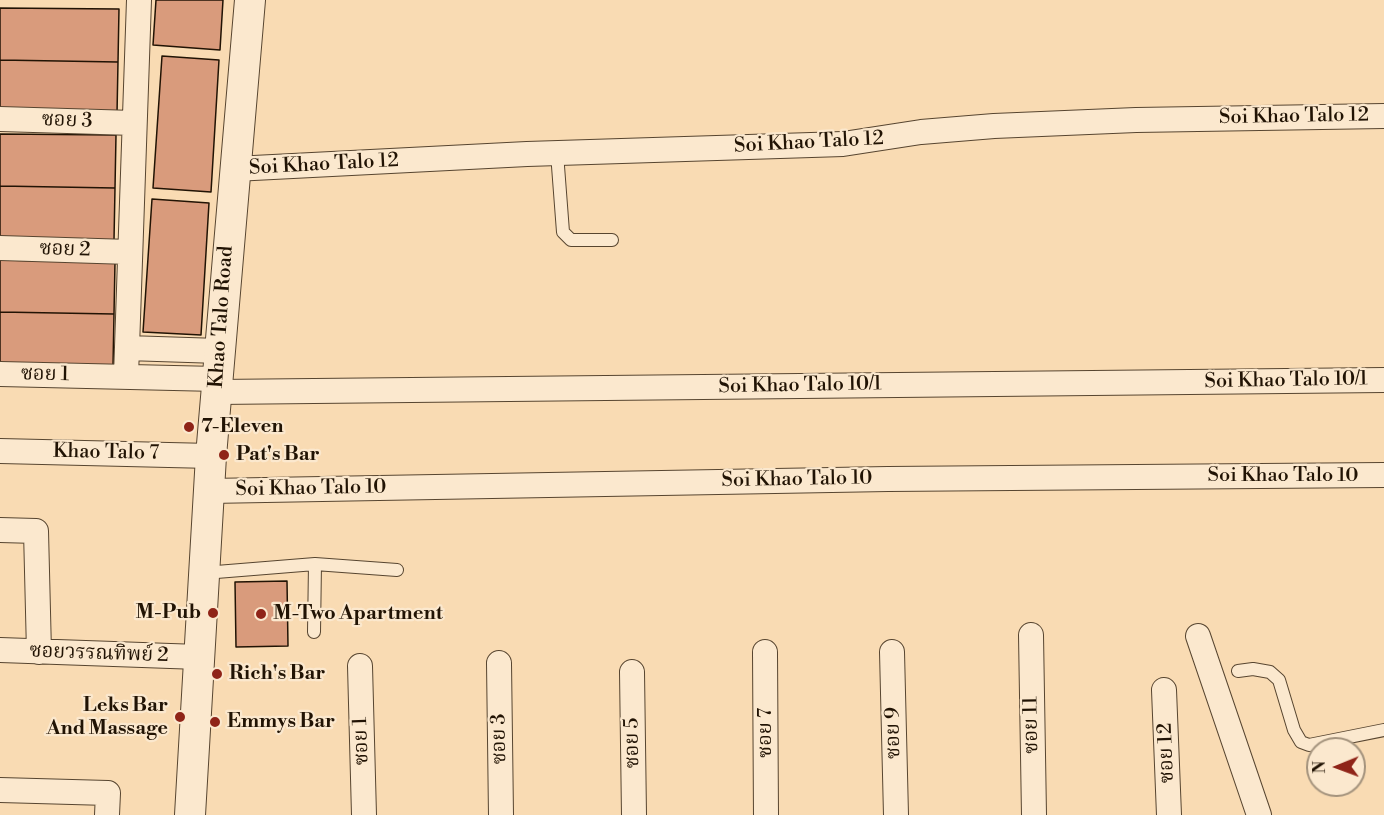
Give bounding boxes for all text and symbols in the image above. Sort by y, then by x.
street label: Soi Khao Talo 12 [1219,104,1369,130]
street label: ซอย 3 [41,108,93,134]
street label: Soi Khao Talo 12 [733,127,885,159]
street label: Soi Khao Talo 12 [248,149,400,181]
street label: ซอย 2 [39,237,91,263]
street label: Khao Talo Road [205,245,239,389]
street label: ซอย 1 [21,363,69,387]
street label: Soi Khao Talo 10/1 [1204,368,1368,394]
street label: Soi Khao Talo 10/1 [718,373,882,399]
place label: 7-Eleven [201,415,284,439]
marker: 7-Eleven [182,420,196,434]
street label: Khao Talo 7 [53,440,159,466]
place label: Pat's Bar [236,443,320,467]
marker: Pat's Bar [217,448,231,462]
street label: Soi Khao Talo 10 [1208,464,1358,488]
street label: Soi Khao Talo 10 [721,467,873,493]
street label: Soi Khao Talo 10 [235,476,387,502]
place label: M-Pub [135,601,201,625]
place label: M-Two Apartment [273,602,443,626]
marker: M-Pub [206,606,220,620]
marker: M-Two Apartment [254,607,268,621]
street label: ซอยวรรณทิพย์ 2 [29,640,169,668]
place label: Rich's Bar [229,662,325,686]
marker: Rich's Bar [210,667,224,681]
place label: Leks Bar And Massage [46,694,168,741]
street label: ซอย 11 [1019,696,1045,754]
street label: ซอย 9 [882,707,906,759]
street label: ซอย 7 [754,708,778,758]
marker: Leks Bar And Massage [173,710,187,724]
place label: Emmys Bar [227,710,335,734]
street label: ซอย 3 [488,713,512,765]
marker: Emmys Bar [208,715,222,729]
street label: ซอย 1 [349,716,375,766]
street label: ซอย 5 [621,717,645,769]
street label: ซอย 12 [1154,722,1180,784]
north arrow [1306,737,1366,797]
text: N [1310,761,1330,774]

